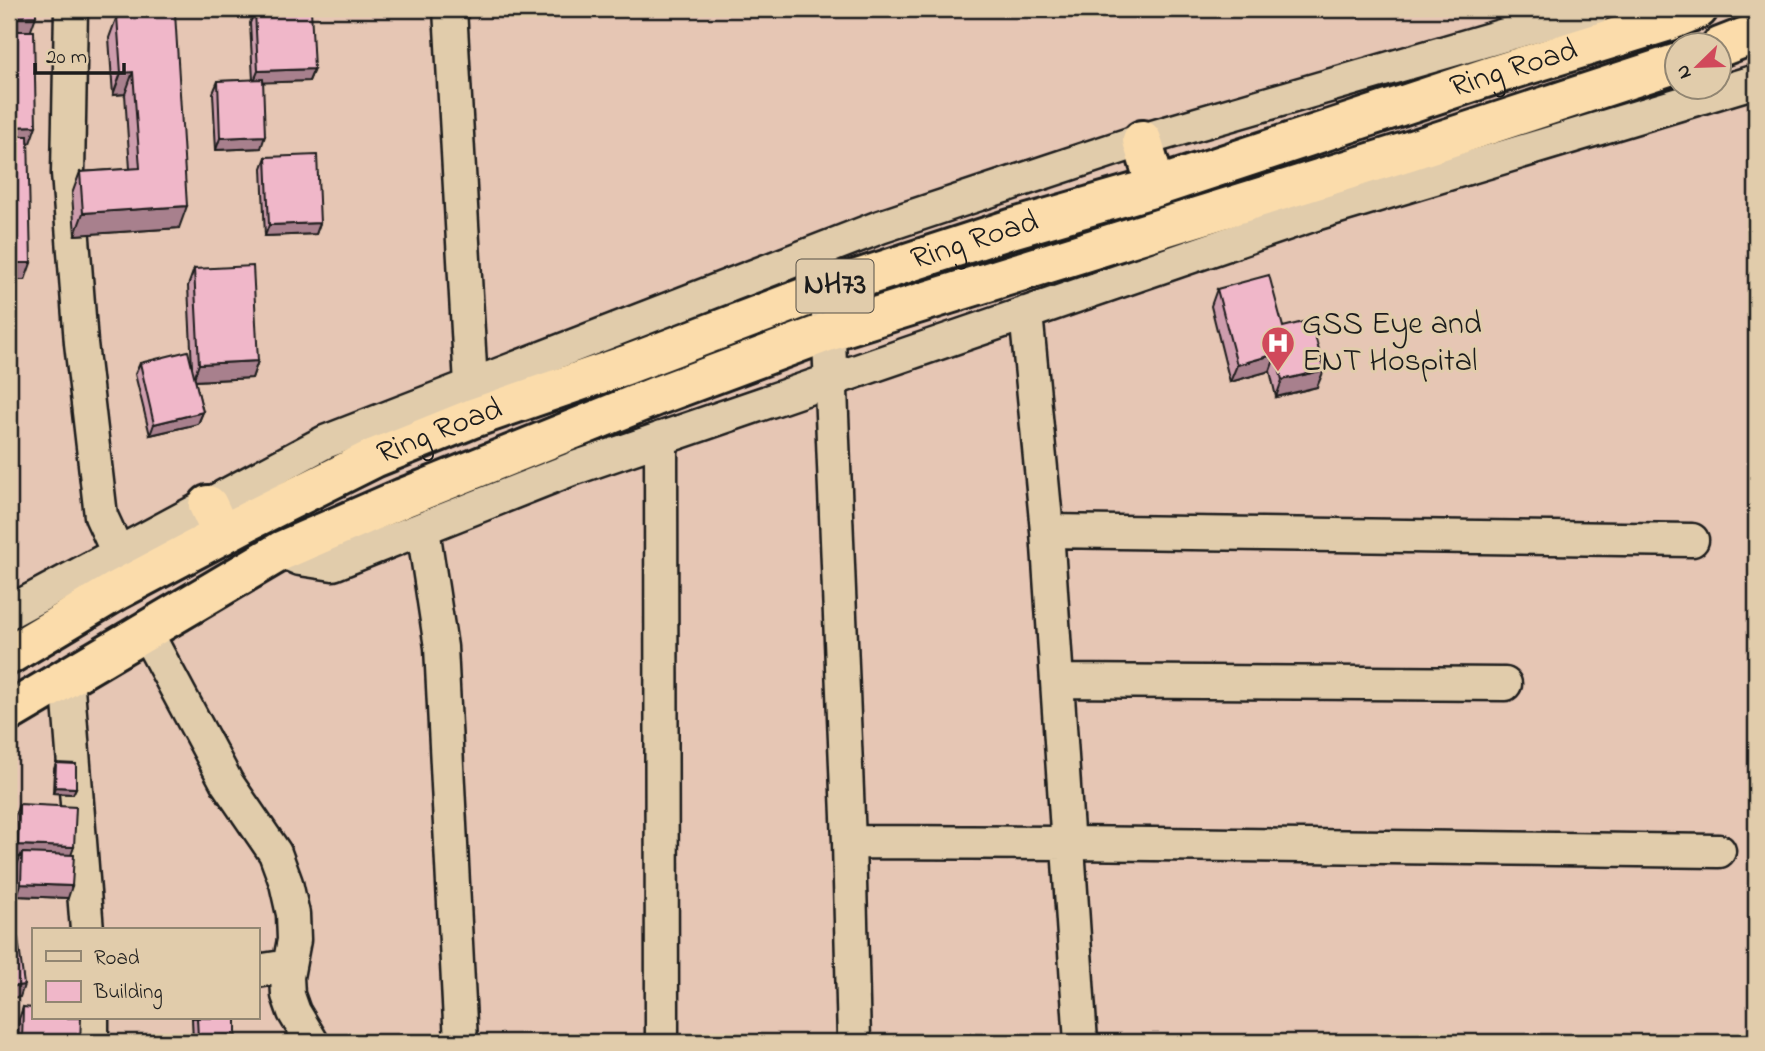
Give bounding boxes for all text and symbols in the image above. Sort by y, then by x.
street label: Ring Road [1444,27,1584,111]
scale bar [35,32,124,76]
north arrow [1664,32,1734,102]
text: 20 m [46,43,87,73]
text: N [1670,60,1700,83]
street label: Ring Road [905,199,1044,283]
road number: NH73 [796,260,874,312]
place label: GSS Eye and ENT Hospital [1302,302,1482,386]
hospital icon: GSS Eye and ENT Hospital [1259,324,1297,373]
street label: Ring Road [370,386,509,478]
legend [32,928,259,1020]
text: Road [94,944,140,974]
text: Building [93,978,163,1010]

